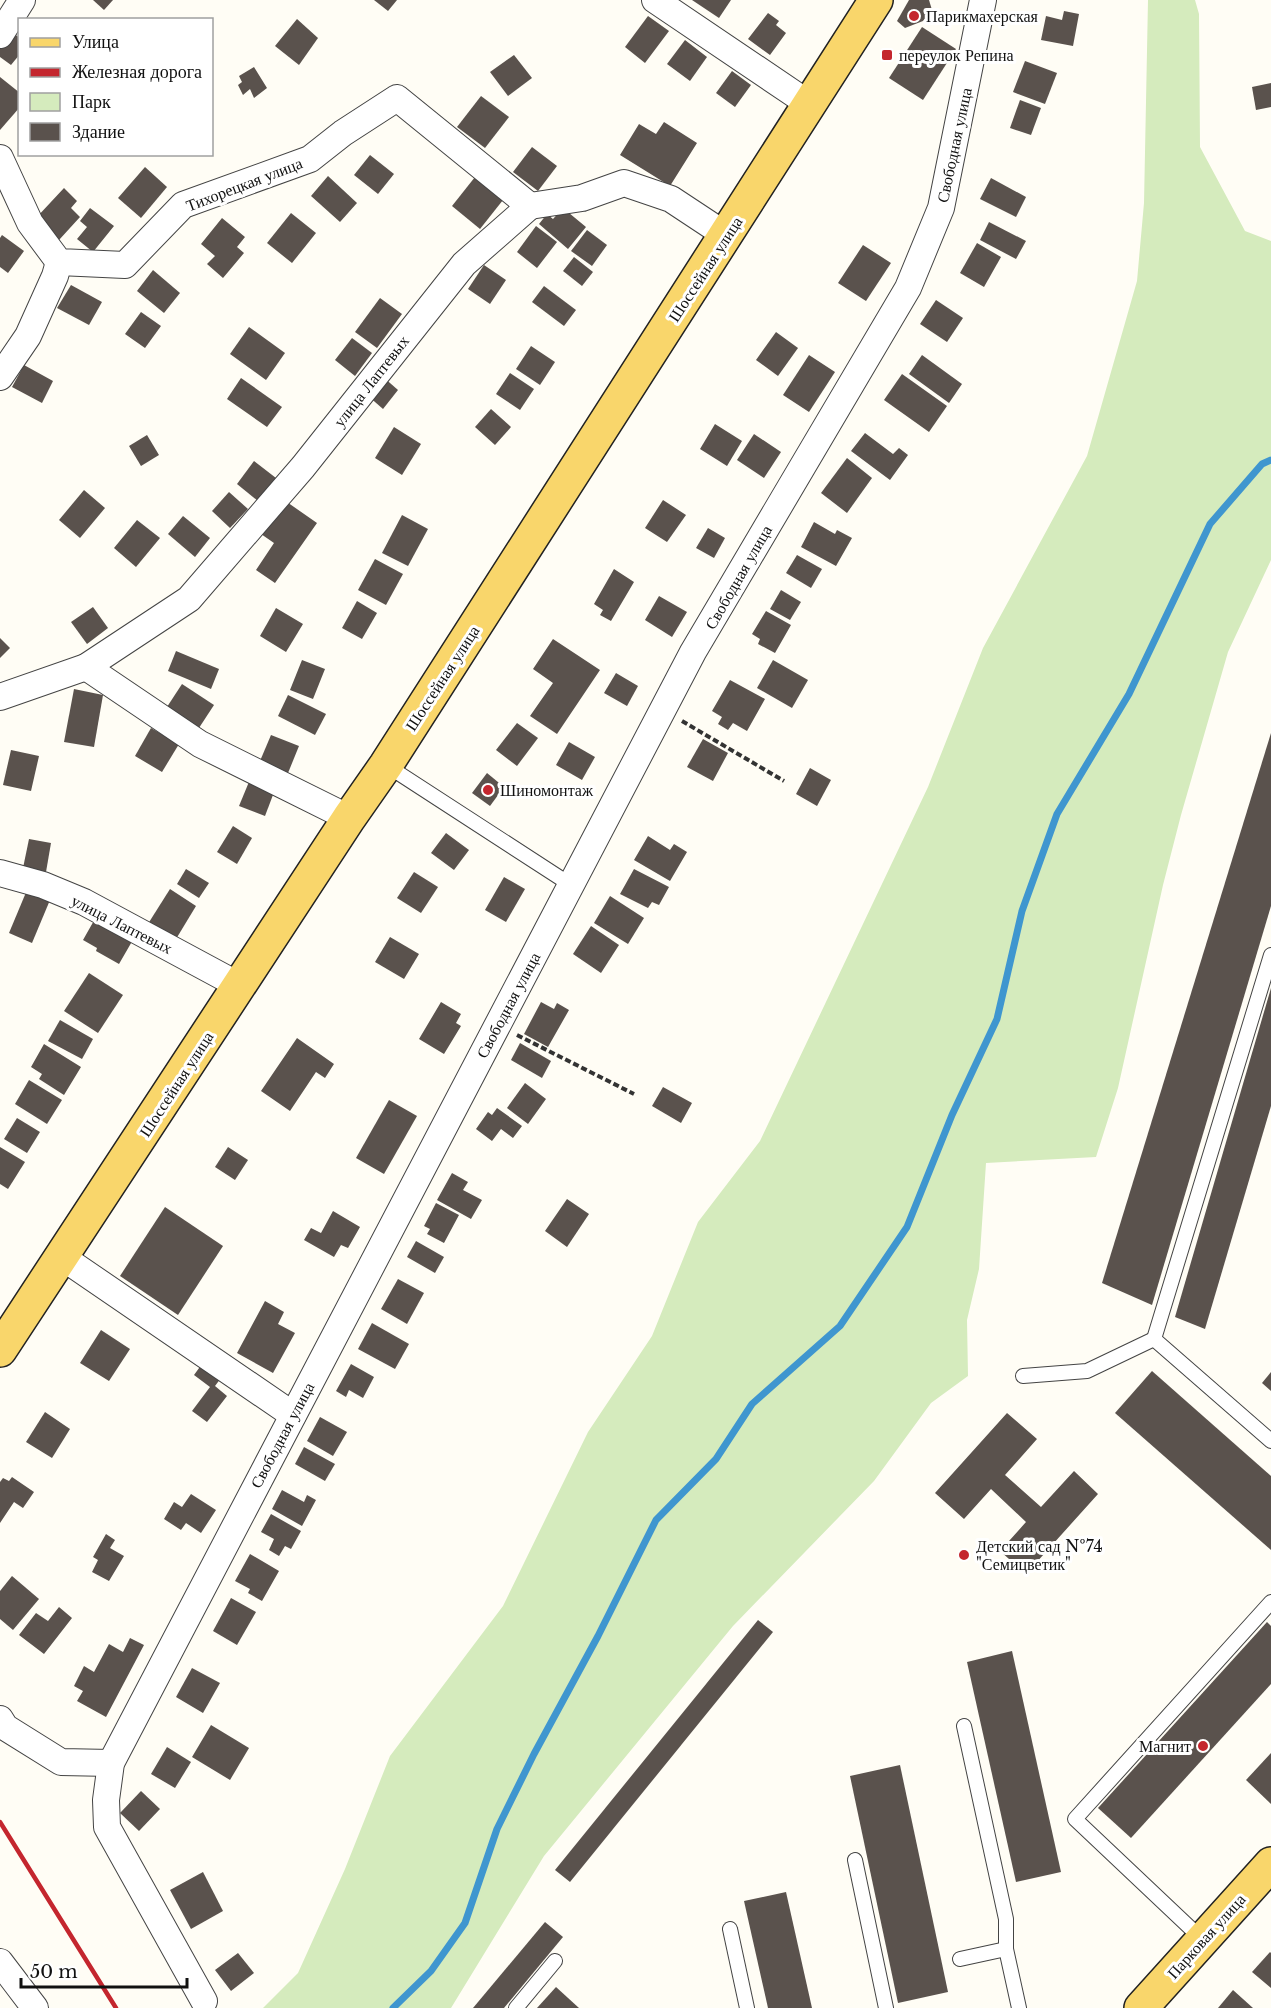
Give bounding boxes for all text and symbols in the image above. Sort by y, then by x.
place label: Парикмахерская [926,6,1039,26]
marker: Парикмахерская [907,9,921,23]
legend [18,18,213,156]
text: Улица [72,31,119,53]
place label: переулок Репина [899,45,1014,65]
marker: переулок Репина [880,48,894,62]
text: Железная дорога [72,61,202,83]
street label: Свободная улица [932,86,976,204]
text: Парк [72,91,111,113]
text: Здание [72,121,125,143]
street label: Тихорецкая улица [183,153,305,215]
street label: Шоссейная улица [663,213,747,325]
street label: улица Лаптевых [329,331,413,431]
street label: Свободная улица [700,521,776,633]
street label: Шоссейная улица [400,622,484,734]
place label: Шиномонтаж [500,780,594,800]
marker: Шиномонтаж [481,783,495,797]
street label: улица Лаптевых [68,890,176,958]
street label: Свободная улица [472,949,544,1061]
street label: Шоссейная улица [134,1028,218,1140]
street label: Свободная улица [246,1379,318,1491]
place label: Детский сад №74 "Семицветик" [976,1536,1103,1574]
marker: Детский сад №74 "Семицветик" [957,1548,971,1562]
place label: Магнит [1139,1736,1191,1756]
marker: Магнит [1196,1739,1210,1753]
street label: Парковая улица [1163,1889,1249,1983]
scale bar [21,1951,188,1989]
text: 50 m [30,1961,78,1983]

